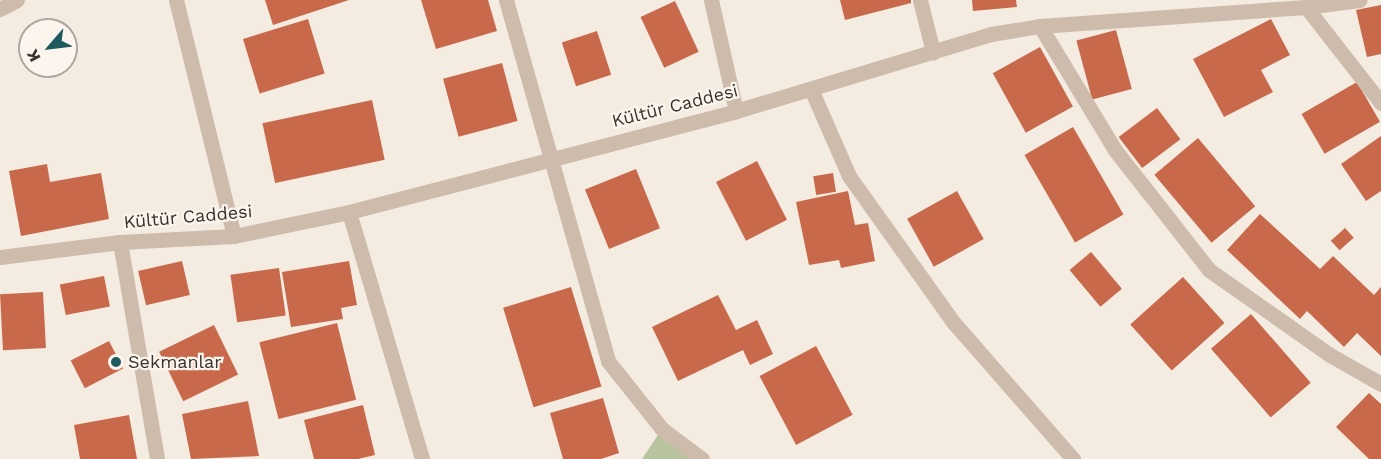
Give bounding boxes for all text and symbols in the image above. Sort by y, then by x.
north arrow [18,18,78,78]
text: K [22,46,44,65]
street label: Kültür Caddesi [610,80,740,132]
street label: Kültür Caddesi [123,201,253,233]
place label: Sekmanlar [128,351,222,373]
marker: Sekmanlar [109,355,123,369]

